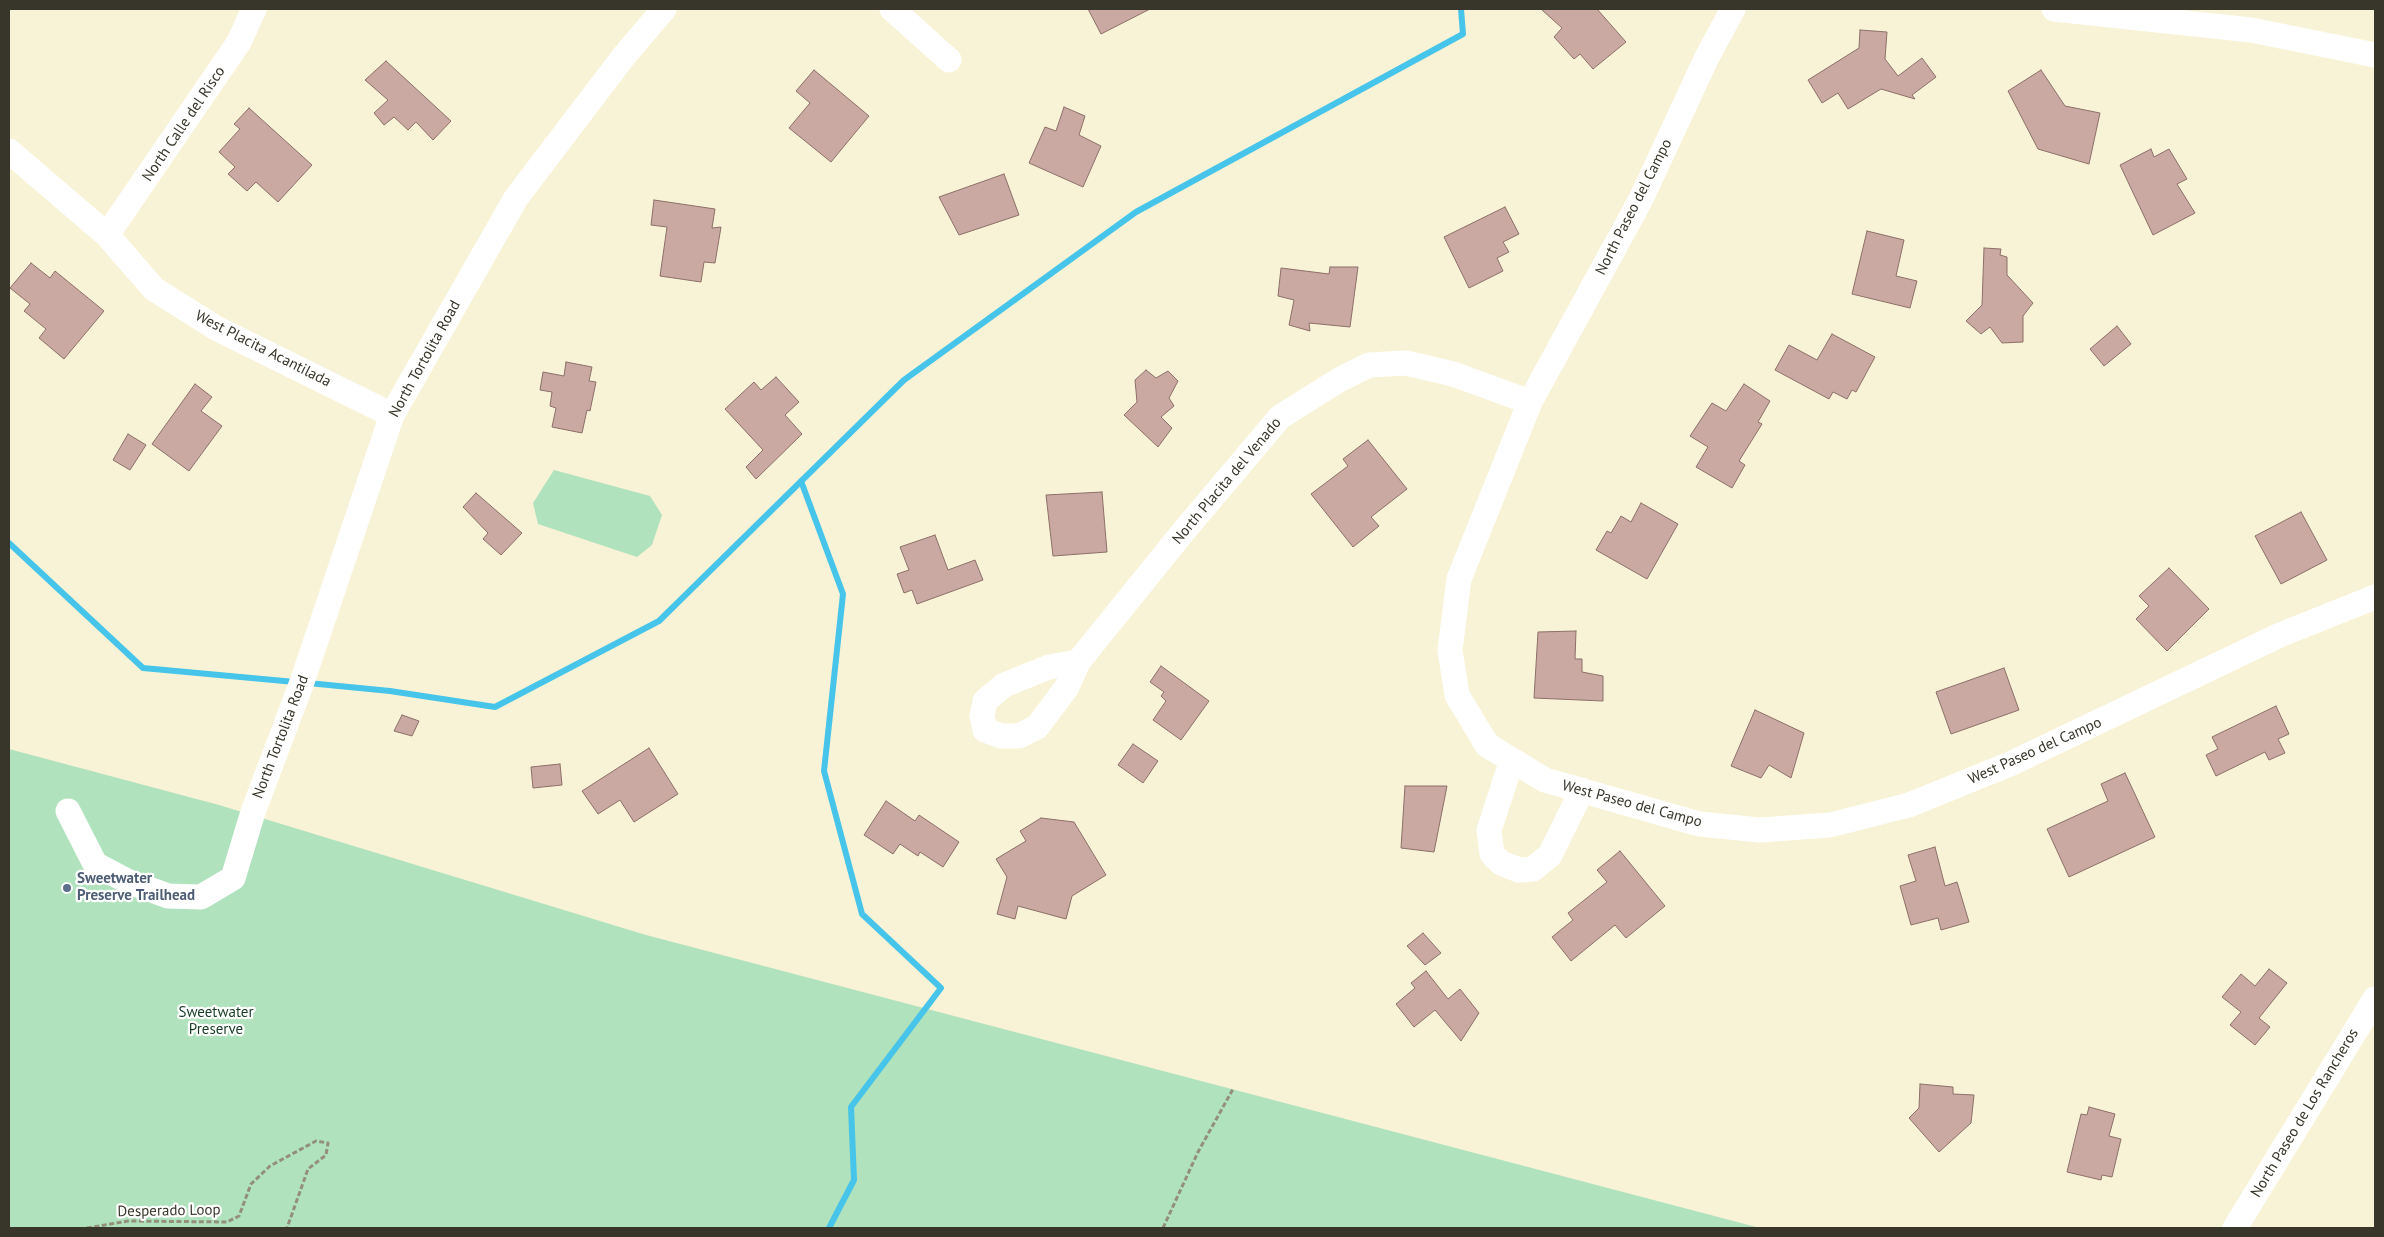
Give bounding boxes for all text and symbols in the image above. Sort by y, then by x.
street label: North Calle del Risco [139,63,229,185]
street label: North Paseo del Campo [1592,136,1676,278]
street label: North Tortolita Road [385,298,465,420]
street label: West Placita Acantilada [192,307,334,391]
street label: North Placita del Venado [1169,414,1285,548]
street label: North Tortolita Road [249,673,313,801]
street label: West Paseo del Campo [1966,713,2104,789]
street label: West Paseo del Campo [1560,777,1704,831]
place label: Sweetwater Preserve Trailhead [77,870,195,905]
marker: Sweetwater Preserve Trailhead [61,882,73,894]
park label: Sweetwater Preserve [178,1004,254,1039]
street label: North Paseo de Los Rancheros [2247,1025,2363,1201]
street label: Desperado Loop [117,1201,221,1221]

